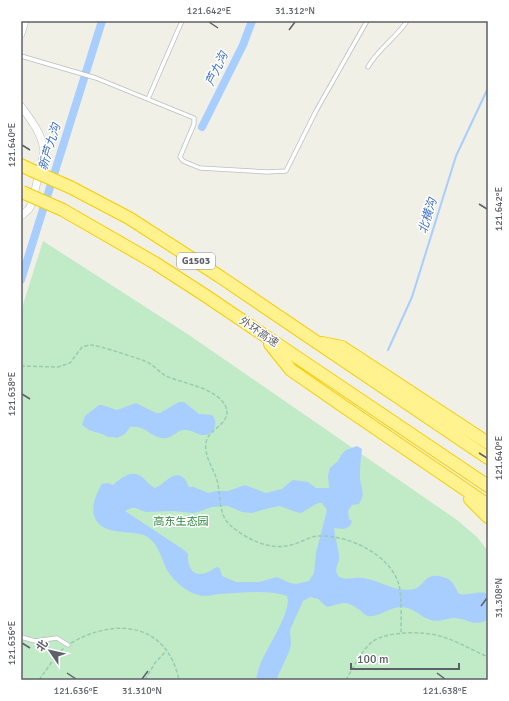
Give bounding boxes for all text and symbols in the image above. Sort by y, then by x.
text: 121.642°E [187,5,232,17]
text: 31.312°N [275,5,315,17]
water label: 芦九沟 [203,48,232,88]
water label: 新芦九沟 [36,120,65,172]
text: 121.640°E [6,122,18,167]
text: 121.642°E [493,186,505,231]
water label: 北横沟 [416,195,441,235]
road number: G1503 [177,253,215,269]
street label: 外环高速 [237,314,281,350]
text: 121.638°E [6,371,18,416]
text: 121.640°E [493,435,505,480]
park label: 高东生态园 [154,515,209,528]
text: 31.308°N [493,578,505,618]
text: 121.636°E [6,620,18,665]
north arrow [30,631,70,671]
text: 北 [34,637,51,654]
scale bar [351,645,459,671]
text: 100 m [357,652,389,667]
text: 121.636°E [54,685,99,697]
text: 31.310°N [122,685,162,697]
text: 121.638°E [423,685,468,697]

